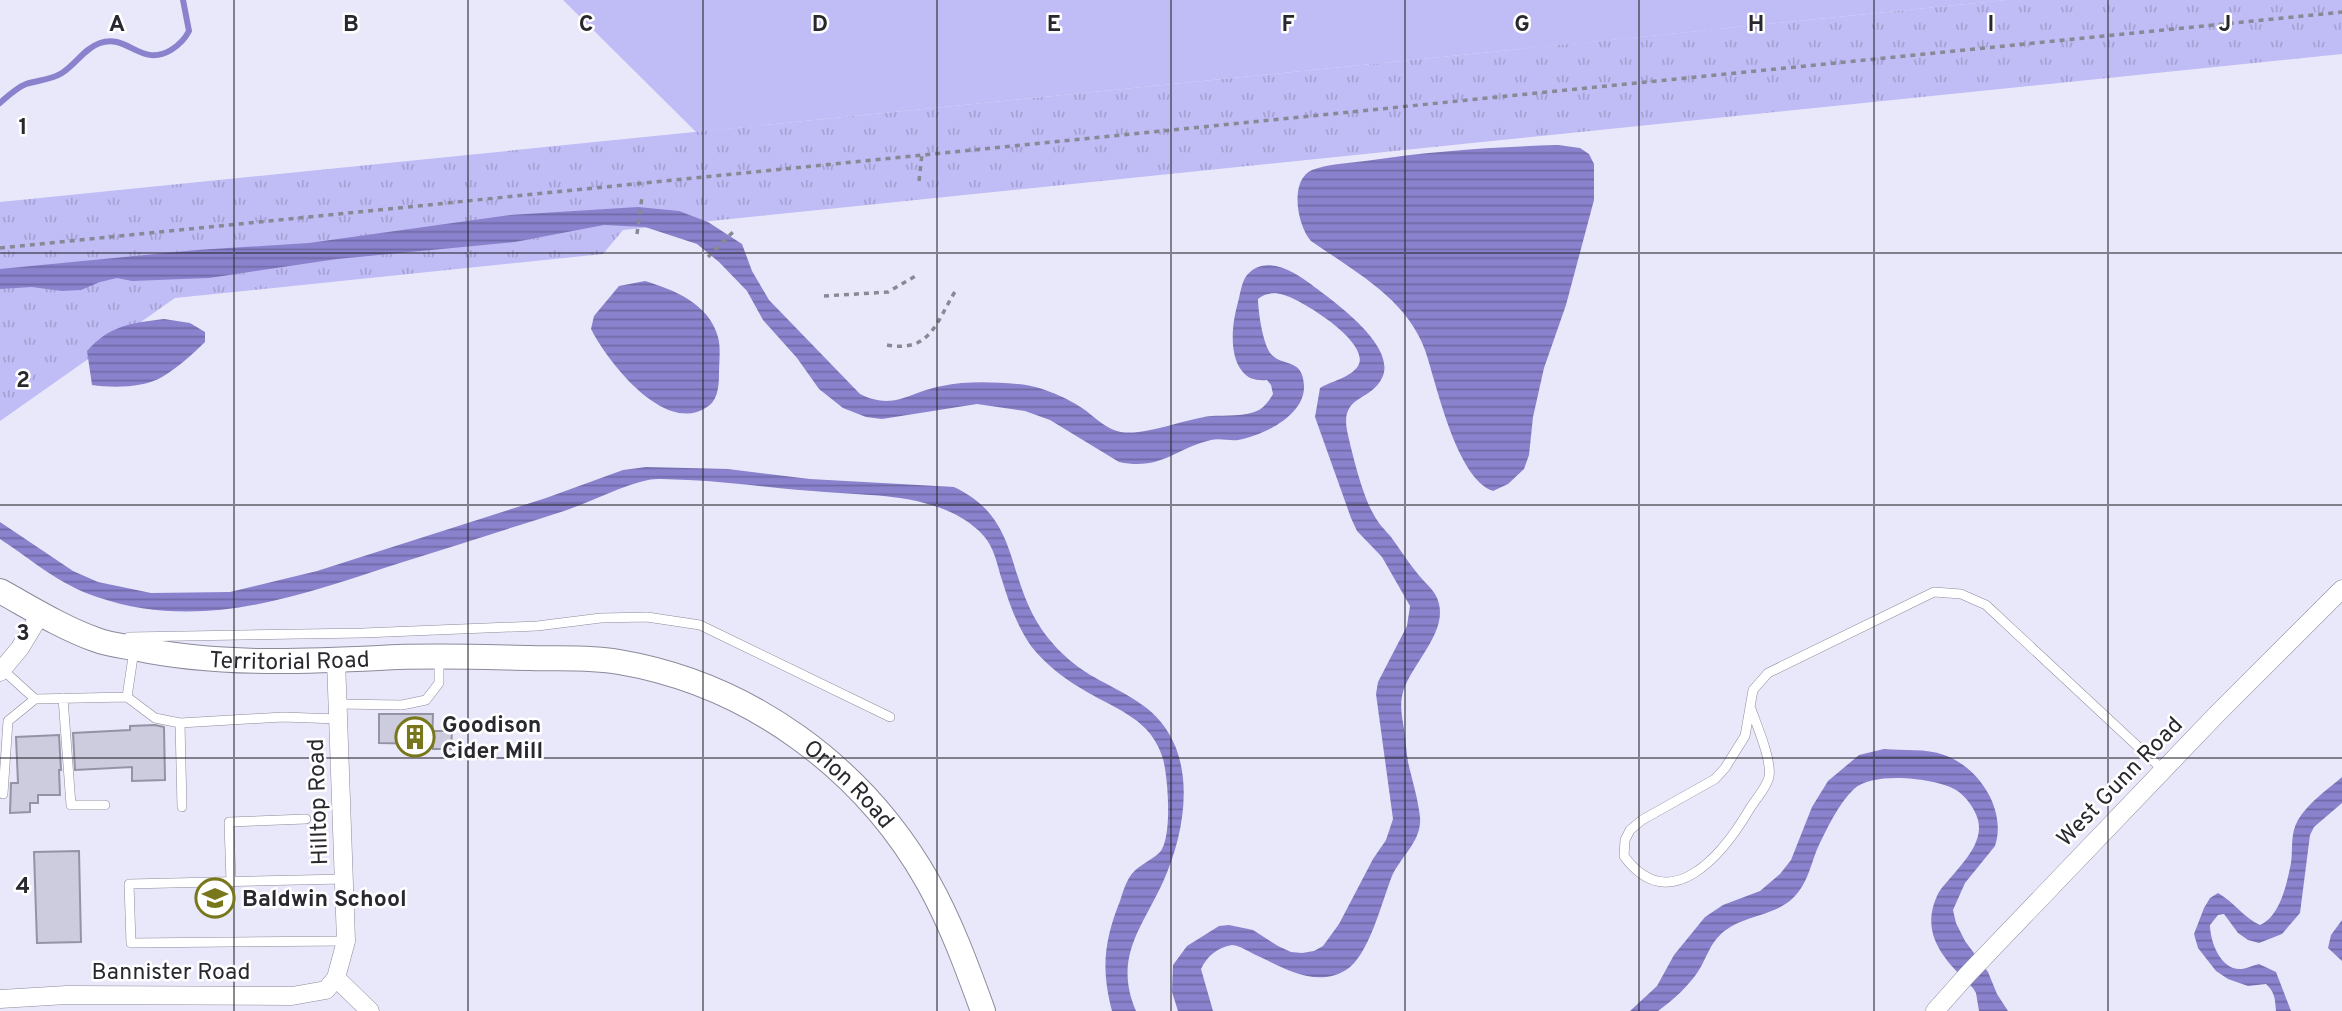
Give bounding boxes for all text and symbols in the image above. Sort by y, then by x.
text: A [109,11,125,40]
text: B [343,11,359,40]
text: C [579,11,593,40]
text: D [812,11,828,40]
text: E [1047,11,1061,40]
text: F [1281,11,1295,40]
text: G [1514,11,1530,40]
text: H [1748,11,1764,40]
text: I [1988,11,1994,40]
text: J [2219,11,2231,40]
text: 1 [18,114,28,143]
text: 2 [16,367,30,396]
text: 3 [16,620,30,649]
street label: Territorial Road [208,646,370,678]
place label: Goodison Cider Mill [442,712,543,767]
street label: West Gunn Road [2052,712,2190,854]
building icon: Goodison Cider Mill [394,716,436,758]
street label: Orion Road [797,734,899,836]
street label: Hilltop Road [303,738,336,866]
text: 4 [16,873,30,902]
school or university icon: Baldwin School [194,877,236,919]
place label: Baldwin School [242,886,407,915]
street label: Bannister Road [92,959,250,988]

